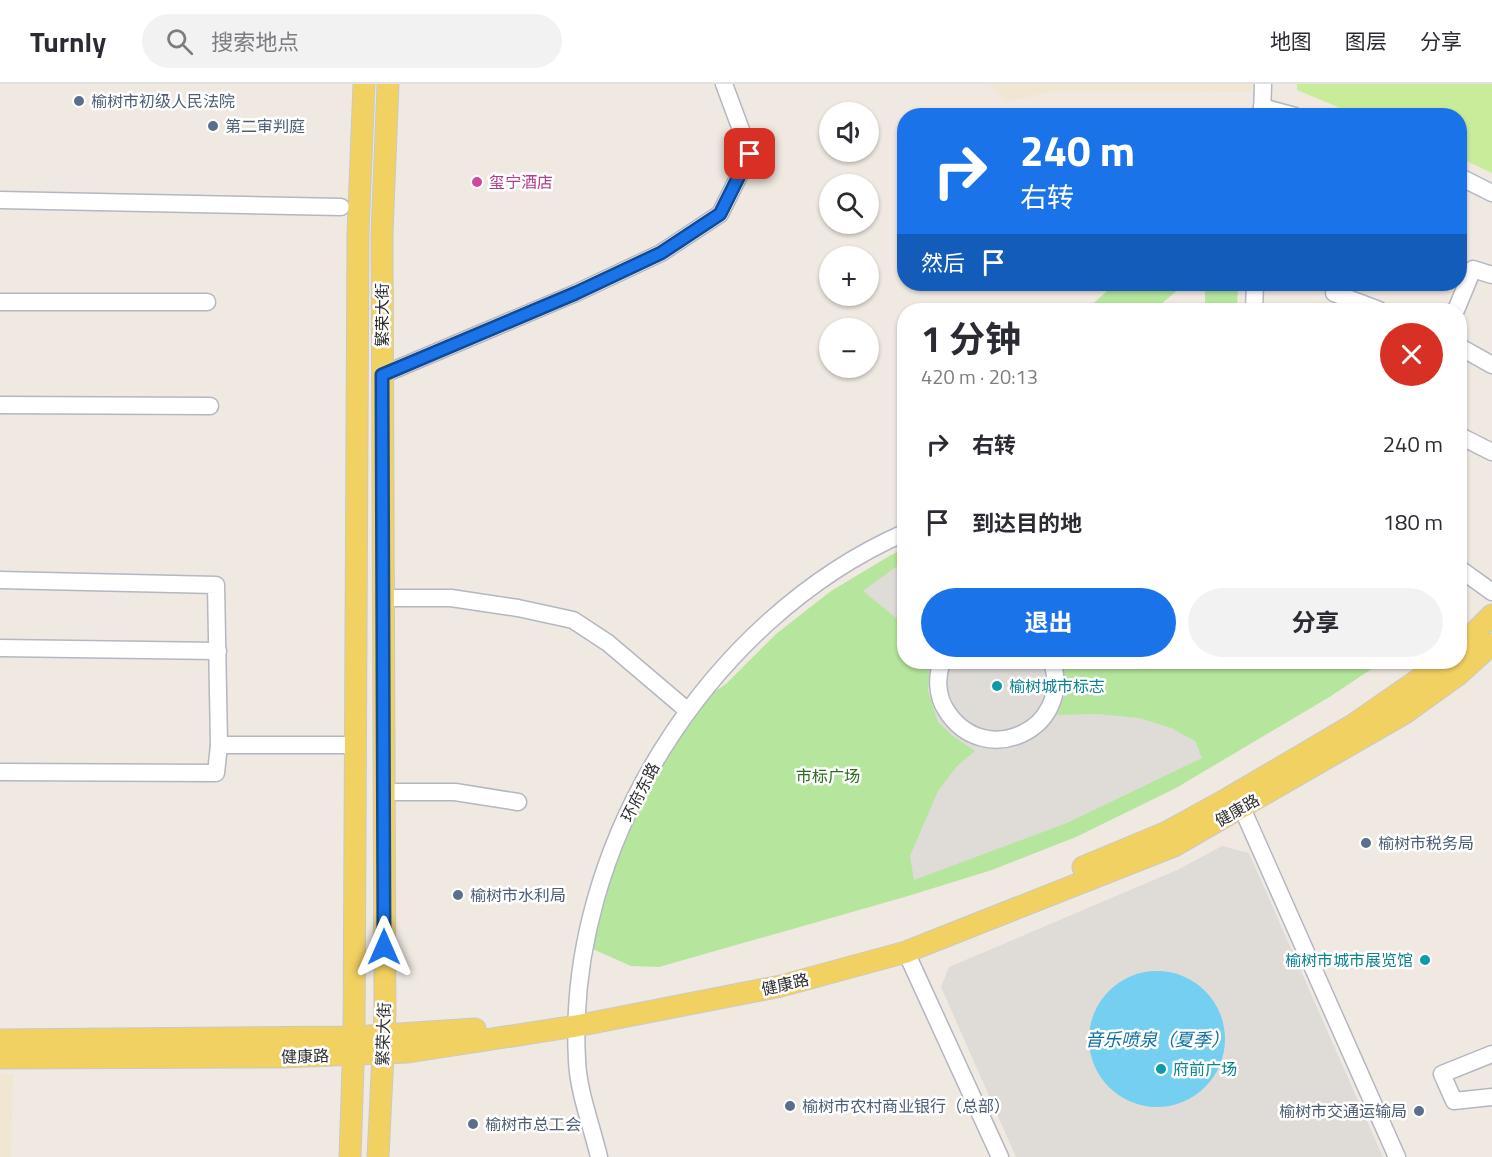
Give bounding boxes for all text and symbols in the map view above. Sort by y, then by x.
search box [142,14,562,68]
text: Turnly [30,20,106,63]
icon: search [163,25,196,58]
text: 搜索地点 [211,25,299,59]
text: 地图 [1270,25,1312,57]
text: 图层 [1345,25,1387,57]
text: 分享 [1420,25,1462,57]
place label: 榆树市初级人民法院 [91,89,235,113]
marker: 榆树市初级人民法院 [72,94,86,108]
map controls [819,102,879,378]
button: sound [819,102,879,162]
place label: 第二审判庭 [225,114,305,138]
text: 240 m [1020,118,1135,182]
marker: 第二审判庭 [206,119,220,133]
pin [724,128,775,179]
icon: right [921,132,999,210]
icon: arrive [733,137,766,170]
place label: 玺宁酒店 [489,170,553,194]
button: search [819,174,879,234]
marker: 玺宁酒店 [470,175,484,189]
text: 右转 [1020,176,1074,217]
button: + [819,246,879,306]
text: 然后 [921,246,965,280]
icon: arrive [977,246,1010,279]
street label: 繁荣大街 [370,283,394,347]
text: 1 分钟 [921,311,1021,366]
button: − [819,318,879,378]
button: close [1380,323,1443,386]
text: 420 m · 20:13 [921,361,1038,392]
text: 240 m [1383,427,1443,461]
icon: right [921,428,954,461]
text: 右转 [972,428,1016,462]
text: 180 m [1383,505,1443,539]
icon: arrive [921,506,954,539]
text: 到达目的地 [972,506,1082,540]
button: 退出 [921,588,1176,657]
button: 分享 [1188,588,1443,657]
place label: 榆树城市标志 [1009,674,1105,698]
marker: 榆树城市标志 [990,679,1004,693]
street label: 环府东路 [615,758,665,826]
park label: 市标广场 [796,764,860,788]
street label: 健康路 [1210,788,1264,832]
place label: 榆树市税务局 [1378,831,1474,855]
marker: 榆树市税务局 [1359,836,1373,850]
place label: 榆树市水利局 [470,883,566,907]
marker: 榆树市水利局 [451,888,465,902]
position arrow [352,915,416,979]
place label: 榆树市城市展览馆 [1285,948,1413,972]
marker: 榆树市城市展览馆 [1418,953,1432,967]
street label: 健康路 [759,967,811,1001]
street label: 繁荣大街 [370,1002,396,1066]
water label: 音乐喷泉（夏季） [1085,1026,1229,1053]
street label: 健康路 [281,1043,329,1069]
place label: 府前广场 [1173,1057,1237,1081]
marker: 府前广场 [1154,1062,1168,1076]
place label: 榆树市农村商业银行（总部） [802,1094,1010,1118]
marker: 榆树市农村商业银行（总部） [783,1099,797,1113]
place label: 榆树市交通运输局 [1279,1099,1407,1123]
marker: 榆树市交通运输局 [1412,1104,1426,1118]
place label: 榆树市总工会 [485,1112,581,1136]
marker: 榆树市总工会 [466,1117,480,1131]

